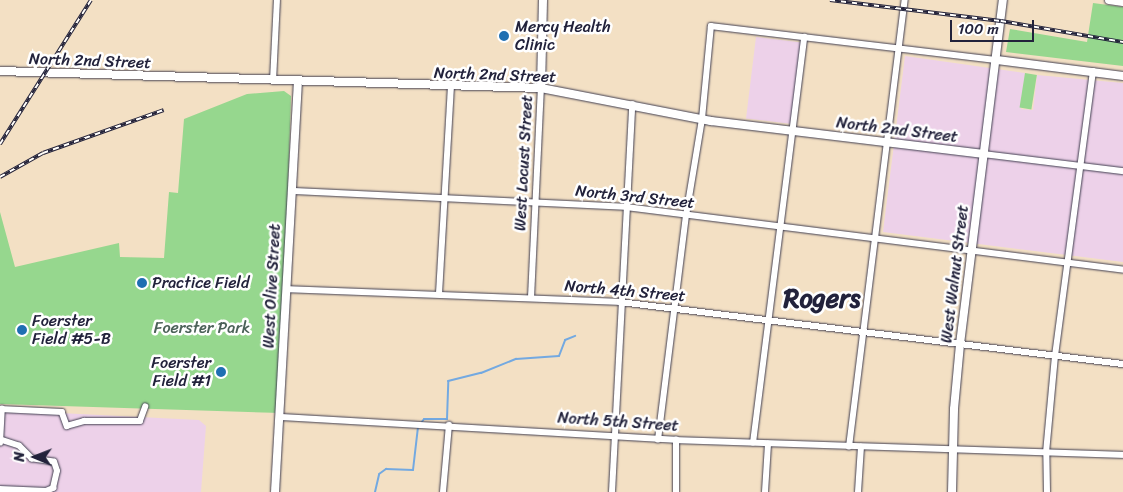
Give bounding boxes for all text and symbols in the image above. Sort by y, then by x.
scale bar [953,10,1037,42]
text: 100 m [958,16,999,42]
place label: Mercy Health Clinic [515,17,611,55]
marker: Mercy Health Clinic [497,29,511,43]
street label: North 2nd Street [29,49,151,73]
street label: North 2nd Street [434,63,556,87]
street label: West Locust Street [511,95,537,231]
street label: North 2nd Street [835,113,959,147]
street label: North 3rd Street [574,181,696,213]
street label: West Walnut Street [937,204,973,344]
street label: West Olive Street [259,223,285,349]
place label: Practice Field [152,273,249,293]
street label: North 4th Street [564,276,686,306]
marker: Practice Field [136,277,148,289]
district label: Rogers [784,283,860,315]
place label: Foerster Field #5-B [32,311,111,349]
park label: Foerster Park [154,318,250,338]
marker: Foerster Field #5-B [16,324,28,336]
place label: Foerster Field #1 [151,353,211,391]
marker: Foerster Field #1 [215,366,227,378]
street label: North 5th Street [557,408,679,436]
north arrow [10,432,60,482]
text: N [7,452,32,462]

